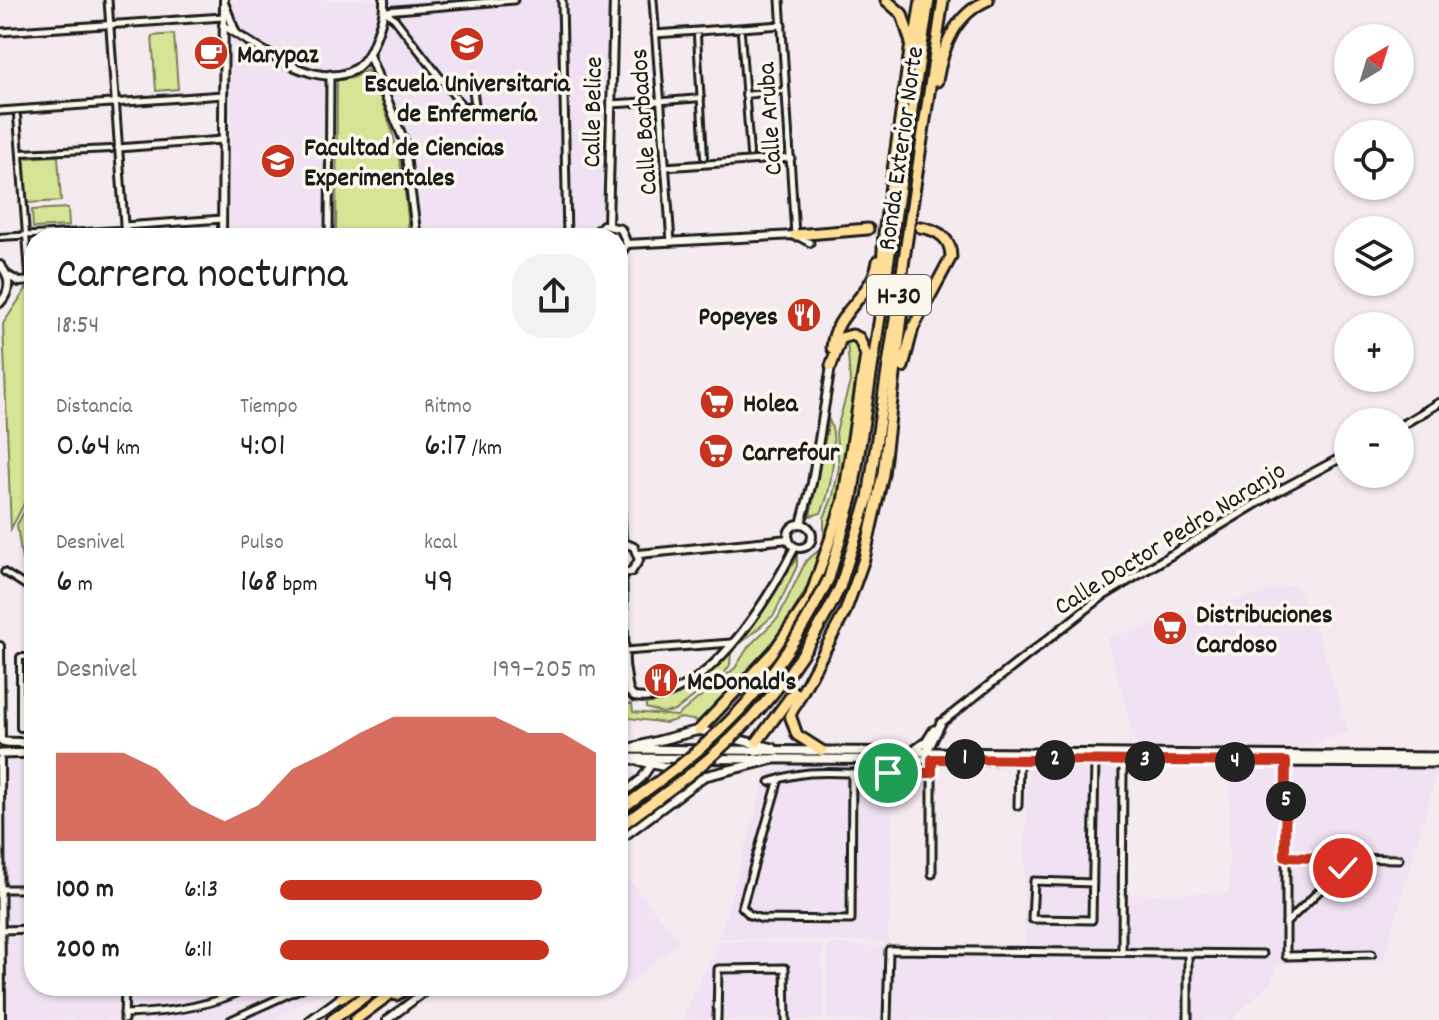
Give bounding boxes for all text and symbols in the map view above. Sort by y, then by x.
north arrow [1334,24,1414,104]
map controls [1334,24,1414,488]
school or university icon: Escuela Universitaria de Enfermería [448,25,486,63]
cafe icon: Marypaz [192,34,230,72]
place label: Marypaz [237,38,320,75]
street label: Ronda Exterior Norte [870,44,935,253]
street label: Calle Barbados [622,47,669,196]
street label: Calle Belice [575,56,614,168]
street label: Calle Aruba [749,60,794,177]
place label: Escuela Universitaria de Enfermería [364,67,571,134]
button: locate [1334,120,1414,200]
place label: Facultad de Ciencias Experimentales [304,131,505,198]
school or university icon: Facultad de Ciencias Experimentales [259,142,297,180]
button: layers [1334,216,1414,296]
text: Carrera nocturna [56,246,348,309]
button: share [512,254,596,338]
road number: H-30 [867,275,931,315]
restaurant icon: Popeyes [785,296,823,334]
place label: Popeyes [698,300,778,337]
text: 18:54 [56,308,99,345]
button: + [1334,312,1414,392]
supermarket icon: Holea [698,383,736,421]
place label: Holea [743,387,799,424]
text: Distancia [56,392,132,423]
text: Tiempo [240,392,298,423]
text: Ritmo [424,392,472,423]
button: − [1334,408,1414,488]
text: 0.64 [56,423,111,472]
text: 4:01 [240,423,286,472]
text: 6:17 [424,423,467,472]
supermarket icon: Carrefour [697,432,735,470]
text: km [111,434,140,465]
text: /km [467,434,502,465]
place label: Carrefour [742,436,840,473]
street label: Calle Doctor Pedro Naranjo [1048,454,1294,626]
text: Desnivel [56,528,125,559]
text: Pulso [240,528,284,559]
text: kcal [424,528,457,559]
text: 6 [56,559,73,608]
text: 168 [240,559,278,608]
text: 49 [424,559,454,608]
text: m [73,570,93,601]
text: bpm [278,570,318,601]
place label: Distribuciones Cardoso [1196,598,1333,665]
supermarket icon: Distribuciones Cardoso [1151,609,1189,647]
text: Desnivel [56,652,137,689]
text: 199–205 m [492,652,596,689]
restaurant icon: McDonald's [642,661,680,699]
place label: McDonald's [687,665,796,702]
pin [854,739,922,807]
pin: 1 [945,739,985,779]
pin: 2 [1035,740,1075,780]
pin: 3 [1125,741,1165,781]
pin: 4 [1215,742,1255,782]
text: 1 [963,743,967,774]
text: 2 [1050,744,1060,775]
text: 3 [1140,745,1150,776]
text: 4 [1230,746,1240,777]
icon: arrive [866,751,910,795]
pin: 5 [1266,781,1306,821]
text: 5 [1281,785,1291,816]
pin [1309,834,1377,902]
icon: check [1321,846,1365,890]
text: 100 m [56,872,114,909]
text: 6:13 [184,872,218,909]
text: 200 m [56,932,120,969]
text: 6:11 [184,932,212,969]

